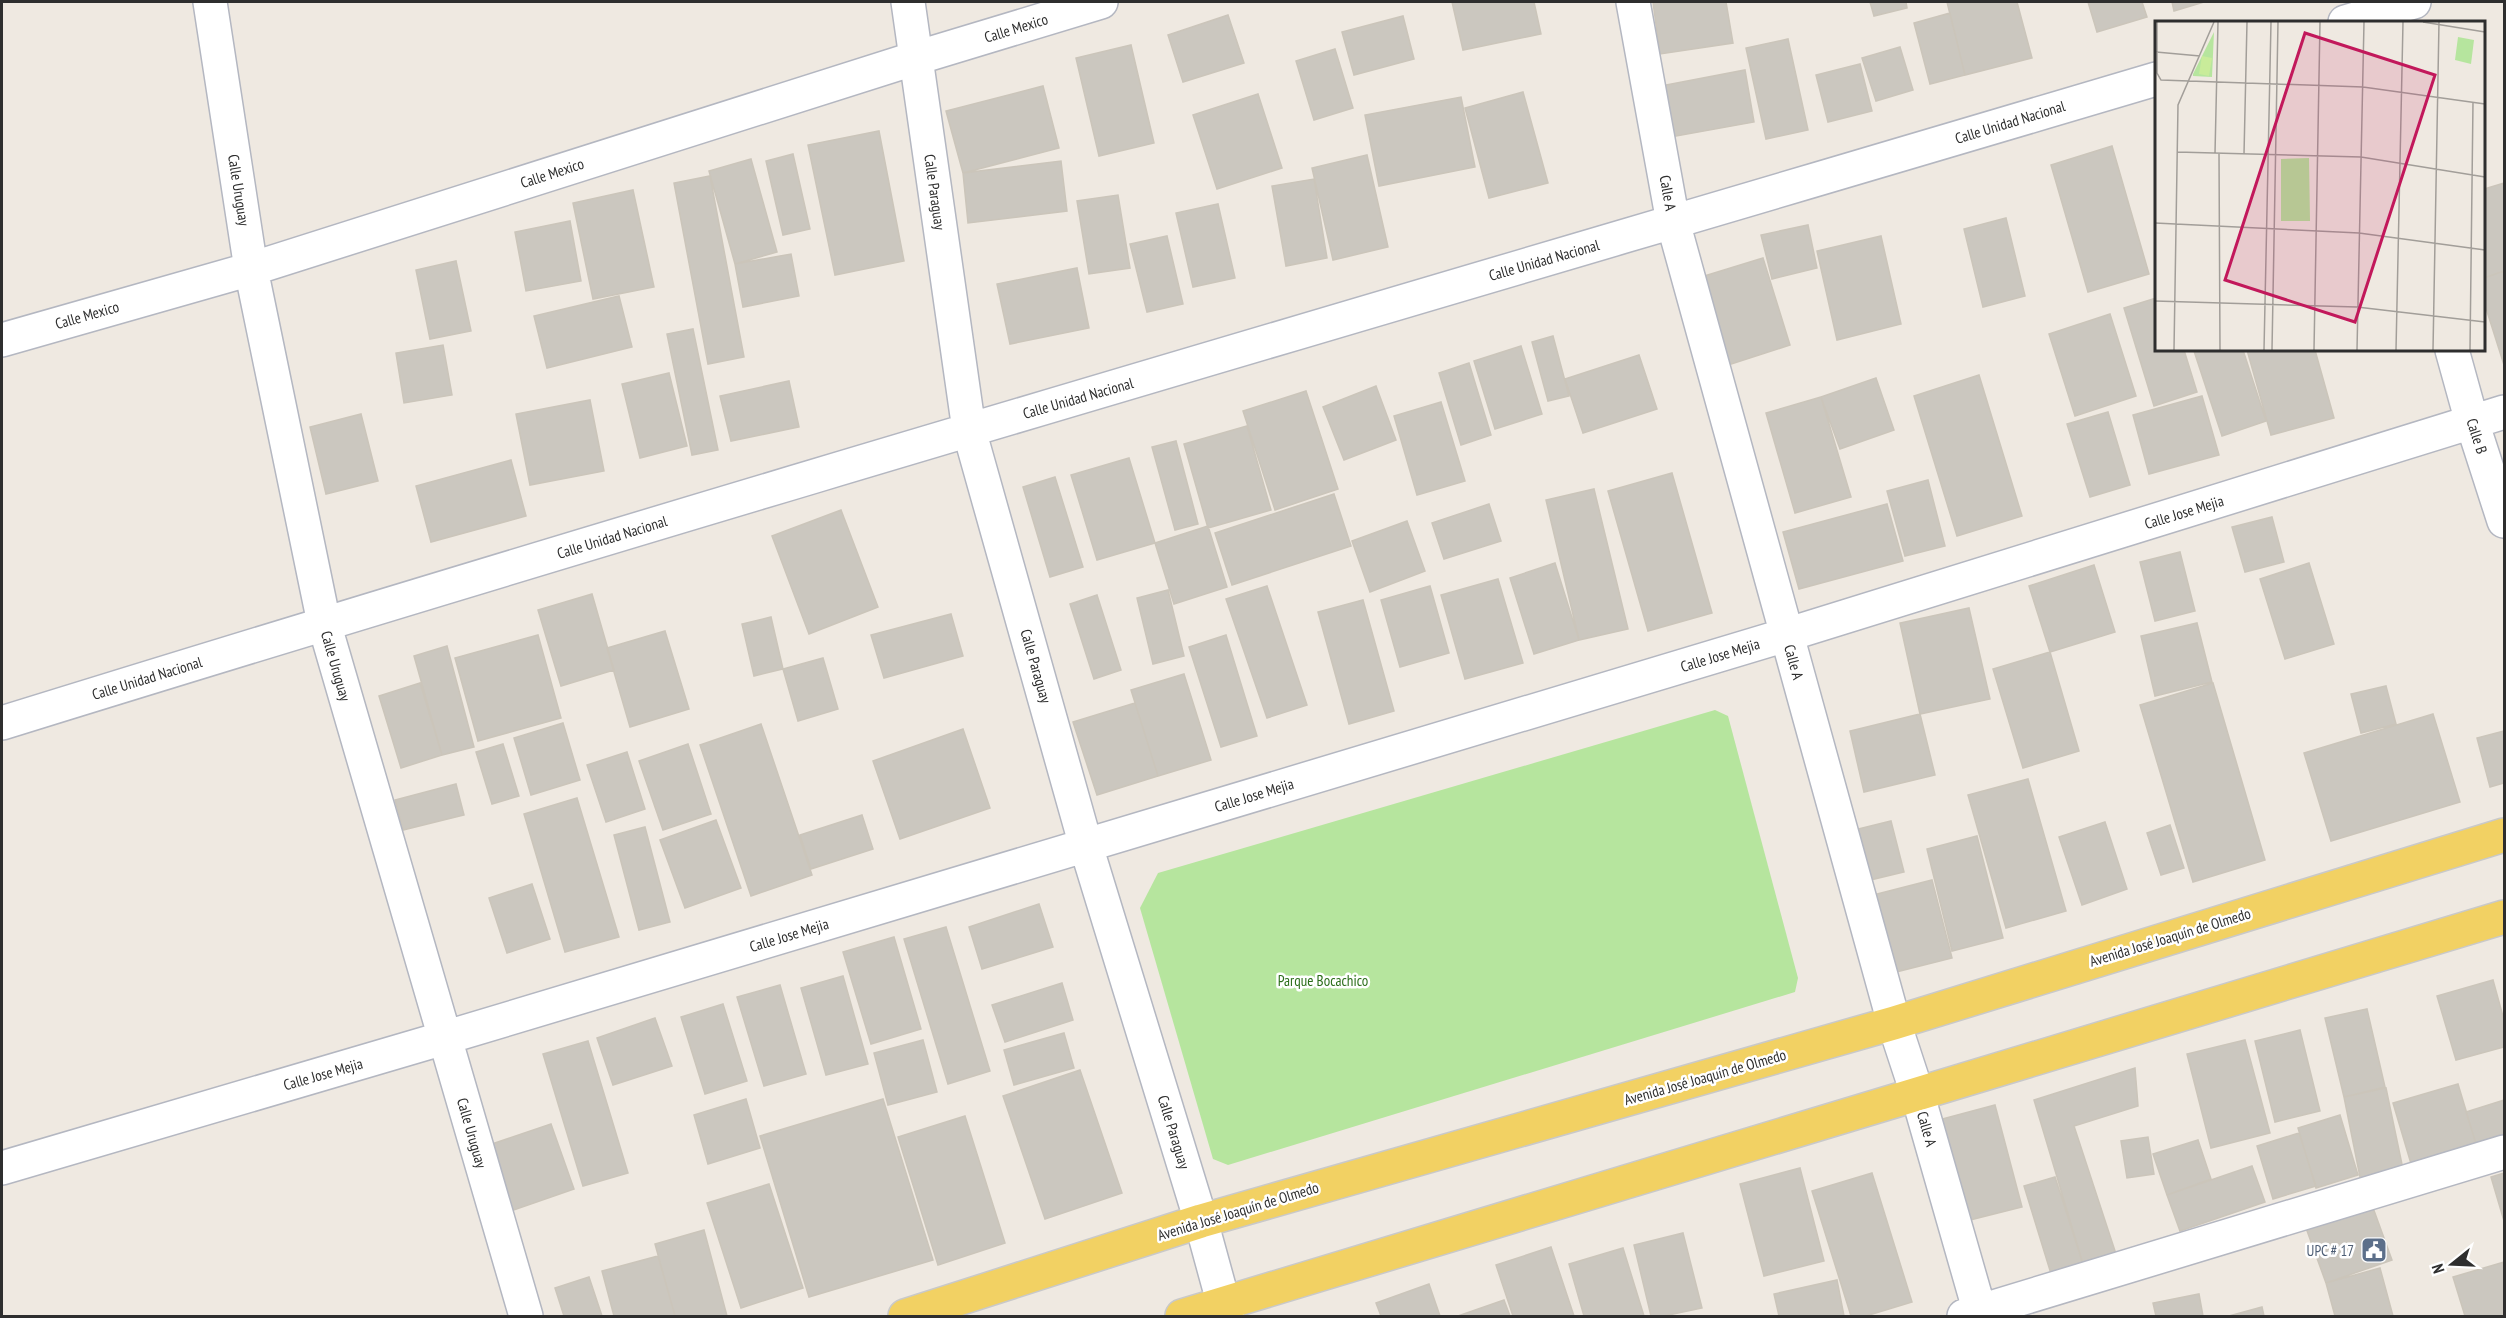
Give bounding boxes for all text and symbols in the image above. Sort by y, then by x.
street label: Calle Mexico [982,9,1050,47]
inset map [2155,21,2485,351]
street label: Calle Unidad Nacional [1953,96,2068,148]
street label: Calle Uruguay [224,153,254,227]
street label: Calle Paraguay [920,153,950,231]
street label: Calle Mexico [518,154,586,192]
street label: Calle A [1656,174,1681,213]
street label: Calle Unidad Nacional [1487,235,1602,285]
street label: Calle Mexico [53,297,121,333]
street label: Calle Unidad Nacional [1021,373,1136,423]
street label: Calle B [2462,416,2492,456]
street label: Calle Jose Mejia [2142,491,2226,533]
street label: Calle Unidad Nacional [555,511,670,563]
street label: Calle Paraguay [1016,627,1056,706]
street label: Calle Uruguay [317,629,355,704]
street label: Calle Jose Mejia [1678,634,1762,676]
street label: Calle A [1780,642,1808,683]
street label: Calle Unidad Nacional [90,652,205,704]
street label: Calle Jose Mejia [1212,774,1296,816]
street label: Avenida José Joaquín de Olmedo [2087,903,2253,971]
street label: Calle Jose Mejia [747,914,831,956]
park label: Parque Bocachico [1278,971,1368,990]
street label: Avenida José Joaquín de Olmedo [1622,1045,1788,1109]
street label: Calle Jose Mejia [281,1054,365,1094]
street label: Calle Paraguay [1154,1093,1194,1172]
street label: Calle Uruguay [453,1096,491,1171]
street label: Calle A [1913,1109,1941,1150]
street label: Avenida José Joaquín de Olmedo [1155,1177,1321,1245]
north arrow [2422,1234,2482,1294]
public building icon: UPC # 17 [2359,1235,2389,1265]
place label: UPC # 17 [2307,1241,2354,1260]
text: N [2427,1261,2449,1276]

